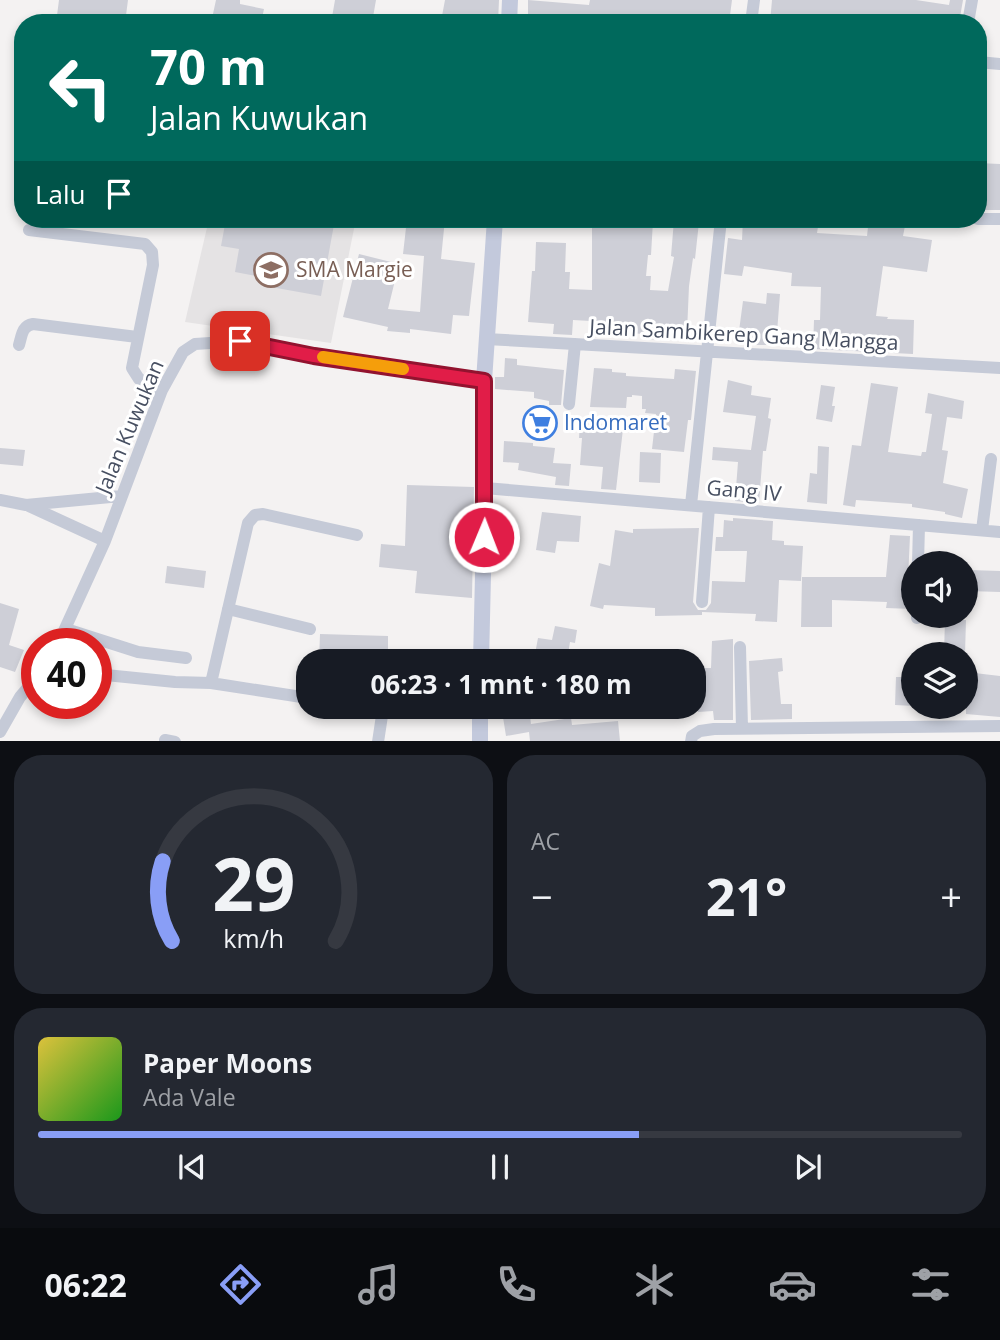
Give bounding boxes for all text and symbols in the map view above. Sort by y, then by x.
text: 70 m [150,33,267,99]
icon: left [35,42,126,133]
text: Jalan Kuwukan [150,96,368,139]
icon: arrive [100,175,138,213]
text: Lalu [35,176,86,212]
school or university icon: SMA Margie [252,251,290,289]
place label: SMA Margie [296,255,413,283]
pin [210,311,270,371]
street label: Jalan Sambikerep Gang Mangga [587,312,899,356]
icon: arrive [221,322,259,360]
street label: Jalan Kuwukan [87,355,170,500]
supermarket icon: Indomaret [521,404,559,442]
place label: Indomaret [564,408,667,436]
street label: Gang IV [705,473,783,507]
position arrow [447,500,521,574]
map controls [901,551,978,719]
button: sound [901,551,978,628]
speed limit sign: 40 [21,628,112,719]
button: layers [901,642,978,719]
text: 06:23 · 1 mnt · 180 m [370,666,632,702]
text: AC [531,825,560,857]
text: 29 [212,833,295,932]
text: 21° [706,860,787,931]
text: − [531,870,553,922]
text: + [940,870,962,922]
text: km/h [223,920,284,954]
text: Paper Moons [143,1045,312,1081]
text: Ada Vale [143,1081,236,1113]
icon: previous [173,1148,211,1186]
icon: pause [481,1148,519,1186]
icon: next [789,1148,827,1186]
icon: directions [216,1260,265,1309]
icon: music [354,1260,403,1309]
icon: phone [492,1260,541,1309]
icon: climate [630,1260,679,1309]
icon: car [768,1260,817,1309]
icon: filters [906,1260,955,1309]
text: 06:22 [45,1263,127,1306]

